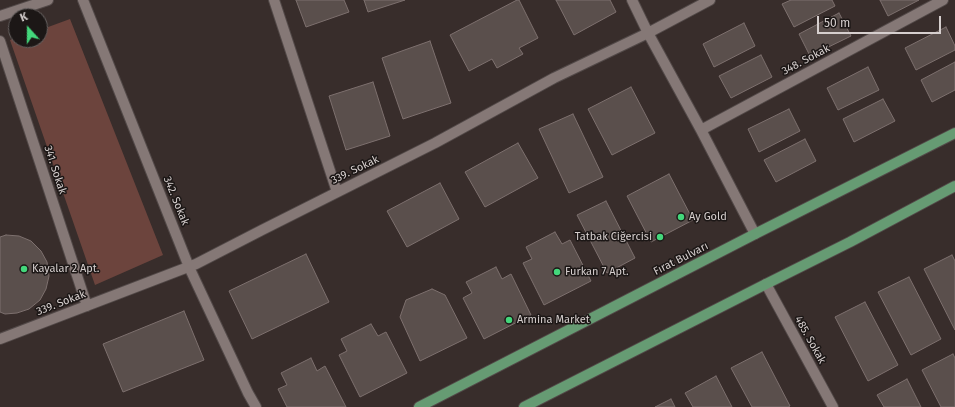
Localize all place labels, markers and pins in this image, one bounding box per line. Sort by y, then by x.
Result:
place label: Ay Gold [689,210,727,224]
marker: Ay Gold [676,212,686,222]
place label: Tatbak Ciğercisi [575,230,652,244]
marker: Tatbak Ciğercisi [655,232,665,242]
place label: Kayalar 2 Apt. [32,262,99,276]
marker: Kayalar 2 Apt. [19,264,29,274]
place label: Furkan 7 Apt. [565,265,629,279]
marker: Furkan 7 Apt. [552,267,562,277]
place label: Armina Market [517,313,590,327]
marker: Armina Market [504,315,514,325]

